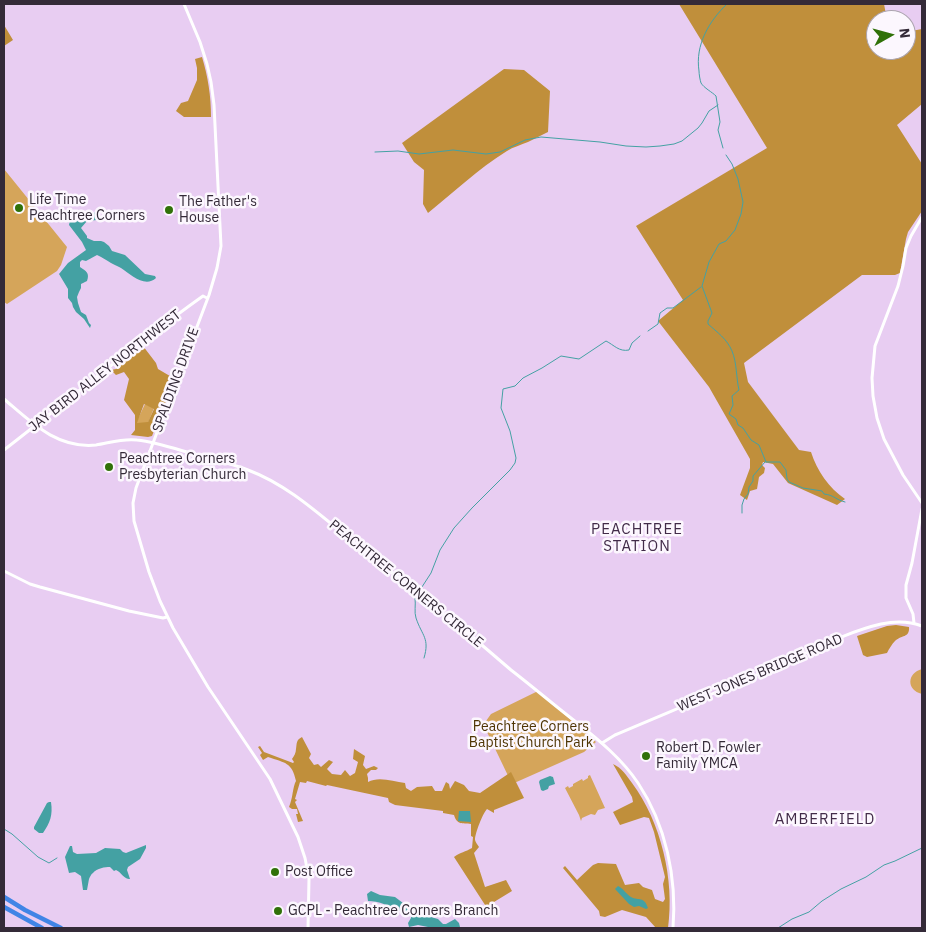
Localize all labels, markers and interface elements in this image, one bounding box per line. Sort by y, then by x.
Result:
north arrow [866,10,916,60]
text: N [895,27,914,39]
place label: Life Time Peachtree Corners [29,192,145,224]
place label: The Father's House [179,194,257,226]
marker: Life Time Peachtree Corners [13,202,25,214]
marker: The Father's House [163,204,175,216]
street label: JAY BIRD ALLEY NORTHWEST [25,306,185,436]
street label: SPALDING DRIVE [149,325,203,435]
place label: Peachtree Corners Presbyterian Church [119,451,247,484]
marker: Peachtree Corners Presbyterian Church [103,461,115,473]
street label: PEACHTREE CORNERS CIRCLE [326,517,486,651]
district label: PEACHTREE STATION [590,521,684,556]
street label: WEST JONES BRIDGE ROAD [675,631,845,715]
park label: Peachtree Corners Baptist Church Park [469,719,593,752]
place label: Robert D. Fowler Family YMCA [656,740,761,772]
marker: Robert D. Fowler Family YMCA [640,750,652,762]
district label: AMBERFIELD [773,811,877,829]
place label: Post Office [285,864,353,880]
marker: Post Office [269,866,281,878]
place label: GCPL - Peachtree Corners Branch [288,903,498,919]
marker: GCPL - Peachtree Corners Branch [272,905,284,917]

